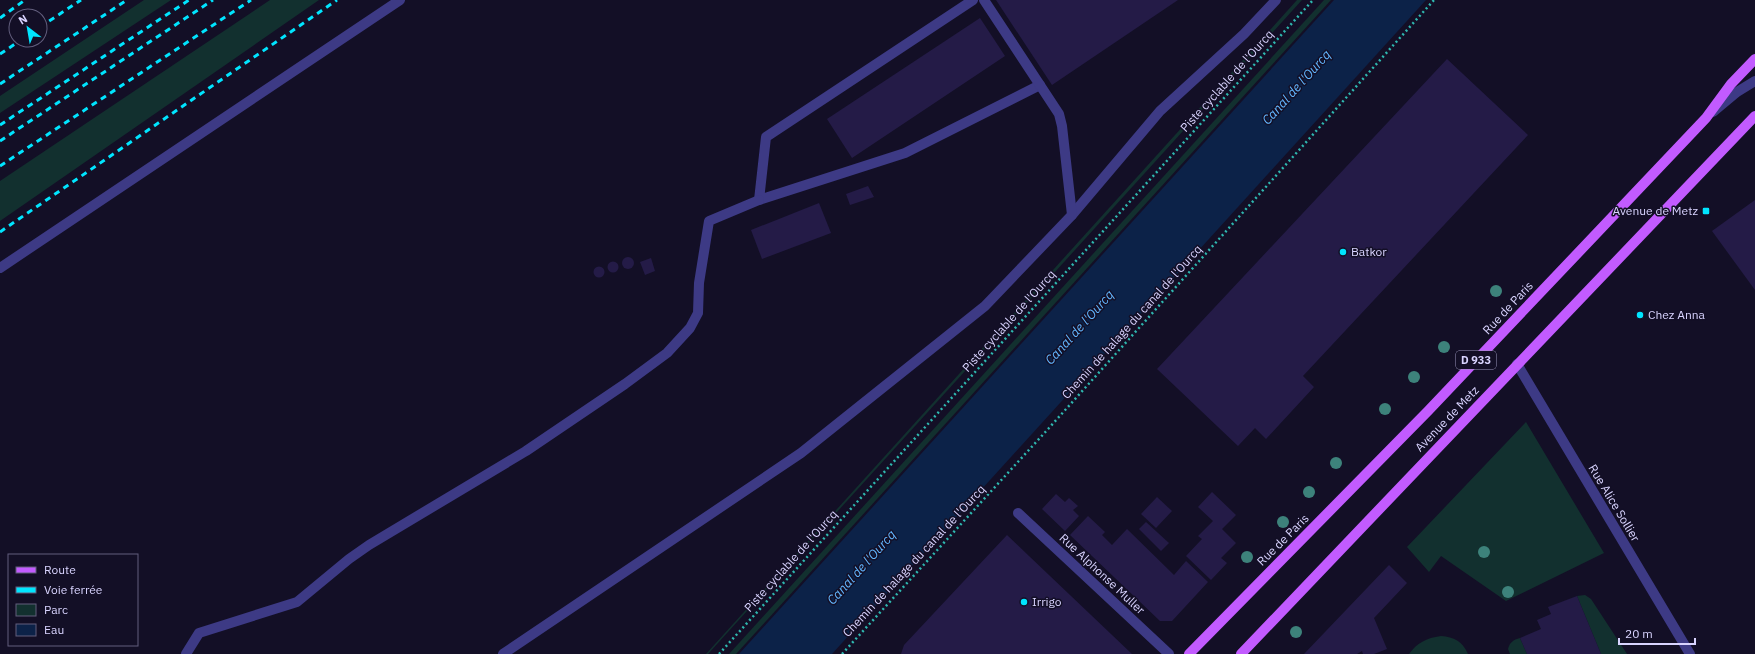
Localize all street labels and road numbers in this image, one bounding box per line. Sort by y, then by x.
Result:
street label: Piste cyclable de l'Ourcq [1177,27,1276,135]
street label: Chemin de halage du canal de l'Ourcq [1058,241,1205,402]
street label: Piste cyclable de l'Ourcq [959,267,1058,375]
street label: Rue de Paris [1479,278,1536,337]
road number: D 933 [1456,351,1496,369]
street label: Avenue de Metz [1412,382,1482,455]
street label: Rue Alice Sollier [1585,461,1644,545]
street label: Chemin de halage du canal de l'Ourcq [839,482,988,640]
street label: Piste cyclable de l'Ourcq [741,507,840,615]
street label: Rue de Paris [1254,511,1312,569]
street label: Rue Alphonse Muller [1056,530,1149,618]

